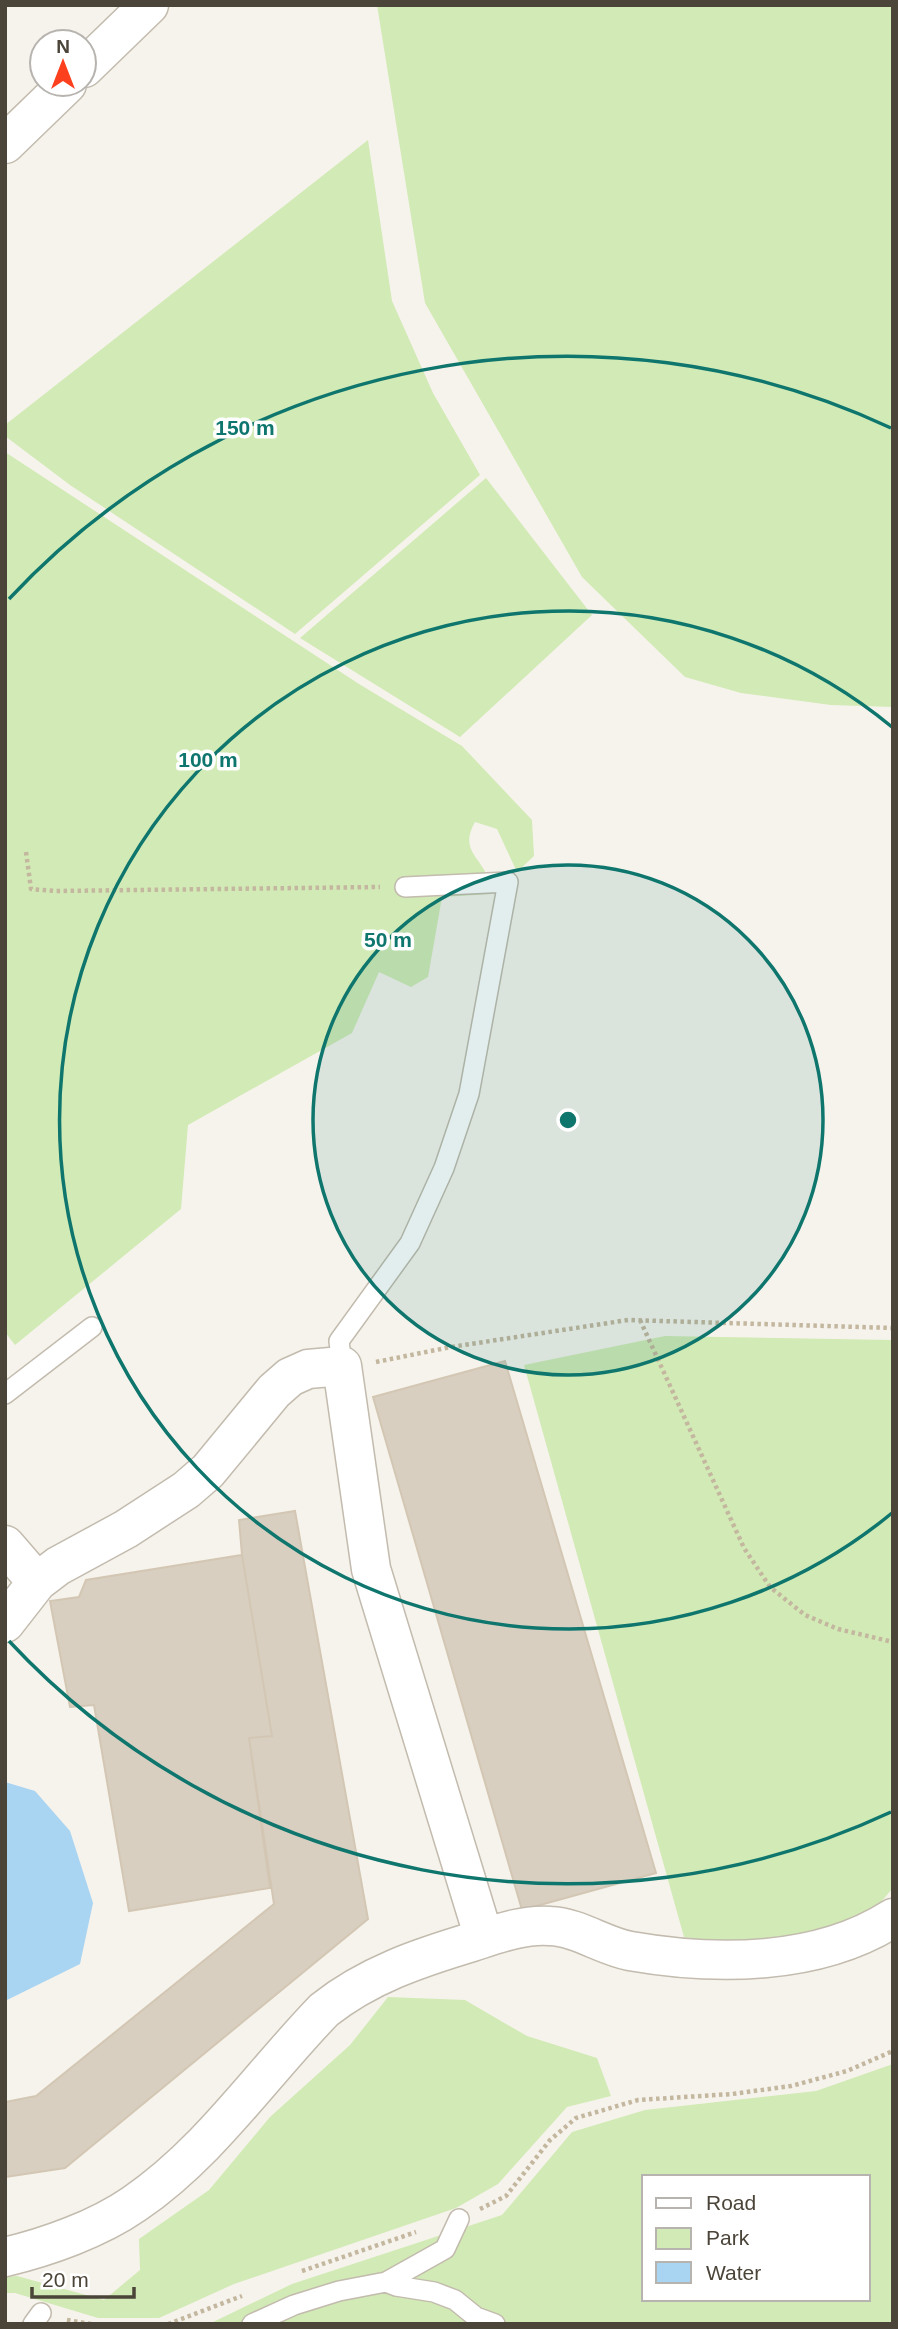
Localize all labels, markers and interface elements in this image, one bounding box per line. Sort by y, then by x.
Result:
north arrow [28,28,98,98]
text: N [56,36,70,57]
text: 150 m [215,416,275,439]
text: 100 m [178,748,238,771]
text: 50 m [364,928,412,951]
centre of rings [556,1108,580,1132]
legend [642,2175,870,2301]
text: Road [706,2191,756,2214]
text: Park [706,2226,750,2249]
scale bar [32,2256,133,2300]
text: Water [706,2261,761,2284]
text: 20 m [42,2268,89,2291]

